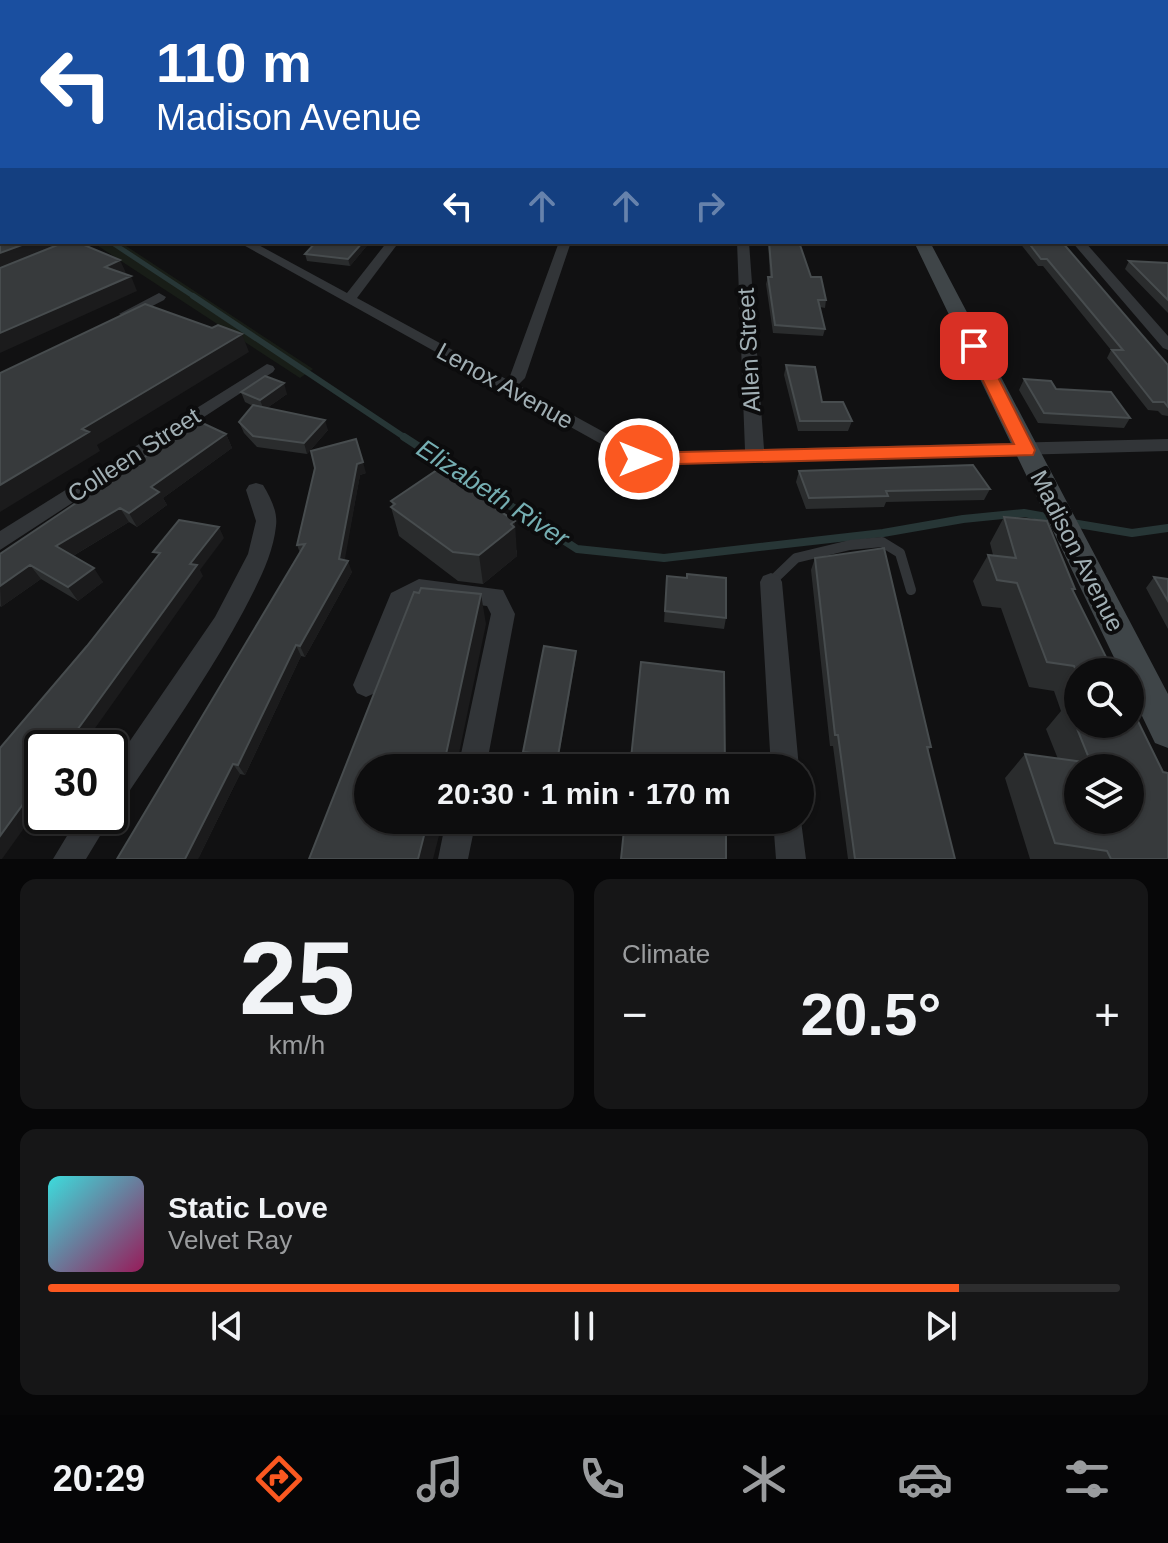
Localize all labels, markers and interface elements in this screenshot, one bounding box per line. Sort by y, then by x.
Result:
text: 110 m [156,31,312,94]
icon: left [24,32,128,136]
text: Madison Avenue [156,97,422,138]
icon: left [436,184,480,228]
icon: ahead [520,184,564,228]
icon: ahead [604,184,648,228]
icon: right [688,184,732,228]
street label: Allen Street [732,287,765,413]
pin [940,312,1008,380]
icon: arrive [952,324,996,368]
street label: Lenox Avenue [432,337,578,434]
street label: Colleen Street [63,402,205,507]
position arrow [597,417,681,501]
water label: Elizabeth River [412,433,576,554]
street label: Madison Avenue [1025,466,1130,636]
map controls [1064,658,1144,834]
button: search [1064,658,1144,738]
speed limit sign: 30 [24,730,128,834]
button: layers [1064,754,1144,834]
text: 20:30 · 1 min · 170 m [437,777,731,810]
text: 25 [239,920,355,1036]
text: Climate [622,939,710,969]
text: 20.5° [801,981,941,1048]
text: − [622,990,648,1039]
text: + [1094,990,1120,1039]
text: km/h [269,1030,325,1060]
text: Static Love [168,1191,328,1224]
text: Velvet Ray [168,1225,292,1255]
icon: previous [205,1304,249,1348]
icon: pause [562,1304,606,1348]
icon: next [919,1304,963,1348]
icon: directions [251,1451,307,1507]
icon: music [412,1451,468,1507]
icon: phone [574,1451,630,1507]
icon: climate [736,1451,792,1507]
icon: car [897,1451,953,1507]
icon: filters [1059,1451,1115,1507]
text: 20:29 [53,1458,145,1499]

